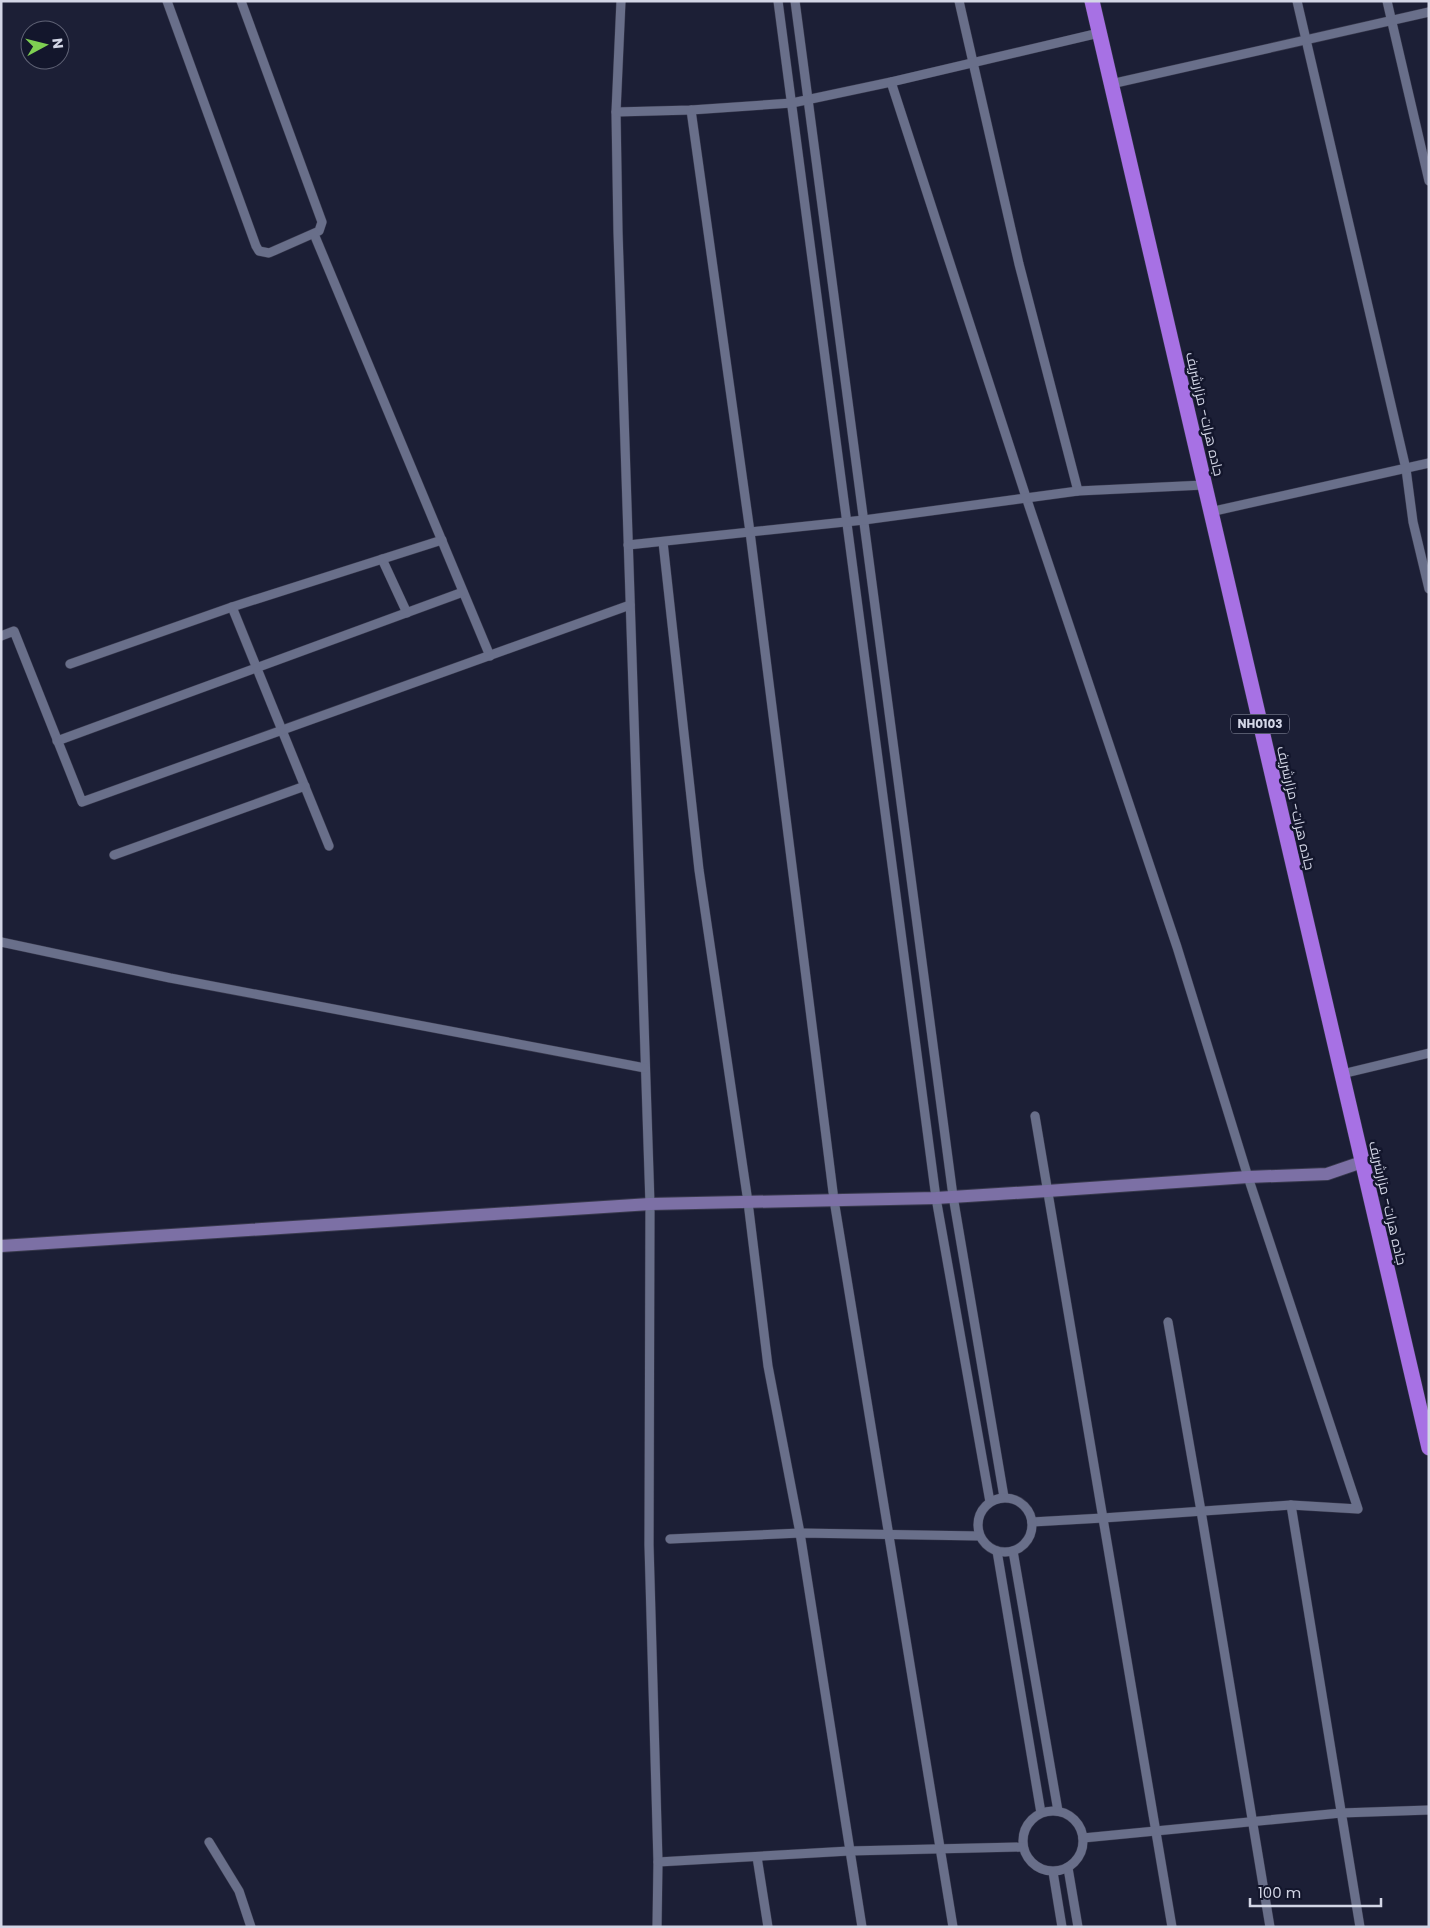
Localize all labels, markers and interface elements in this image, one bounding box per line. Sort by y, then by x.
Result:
north arrow [20,20,70,70]
text: N [47,37,68,50]
street label: جاده هرات- مزارشریف [1181,350,1229,478]
road number: NH0103 [1231,714,1289,734]
street label: جاده هرات- مزارشریف [1272,744,1320,872]
street label: جاده هرات- مزارشریف [1364,1139,1412,1267]
scale bar [1250,1876,1381,1908]
text: 100 m [1258,1882,1301,1903]

